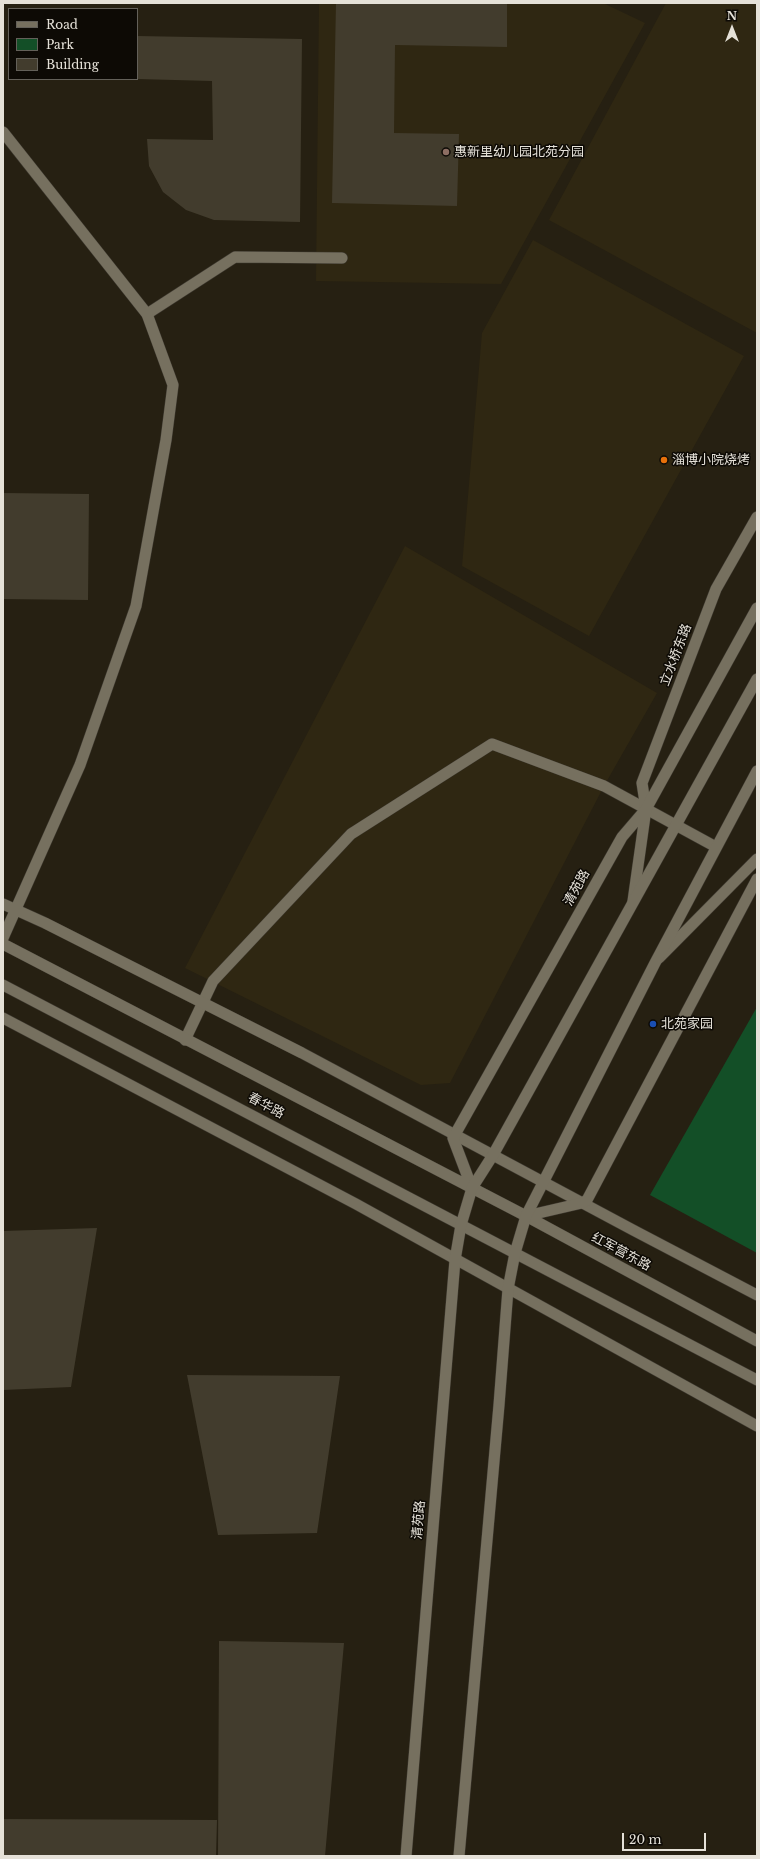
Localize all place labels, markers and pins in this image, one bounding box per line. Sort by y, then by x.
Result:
place label: 惠新里幼儿园北苑分园 [454,144,584,160]
marker: 惠新里幼儿园北苑分园 [441,147,451,157]
place label: 淄博小院烧烤 [672,452,750,468]
marker: 淄博小院烧烤 [659,455,669,465]
place label: 北苑家园 [661,1016,713,1032]
marker: 北苑家园 [648,1019,658,1029]

